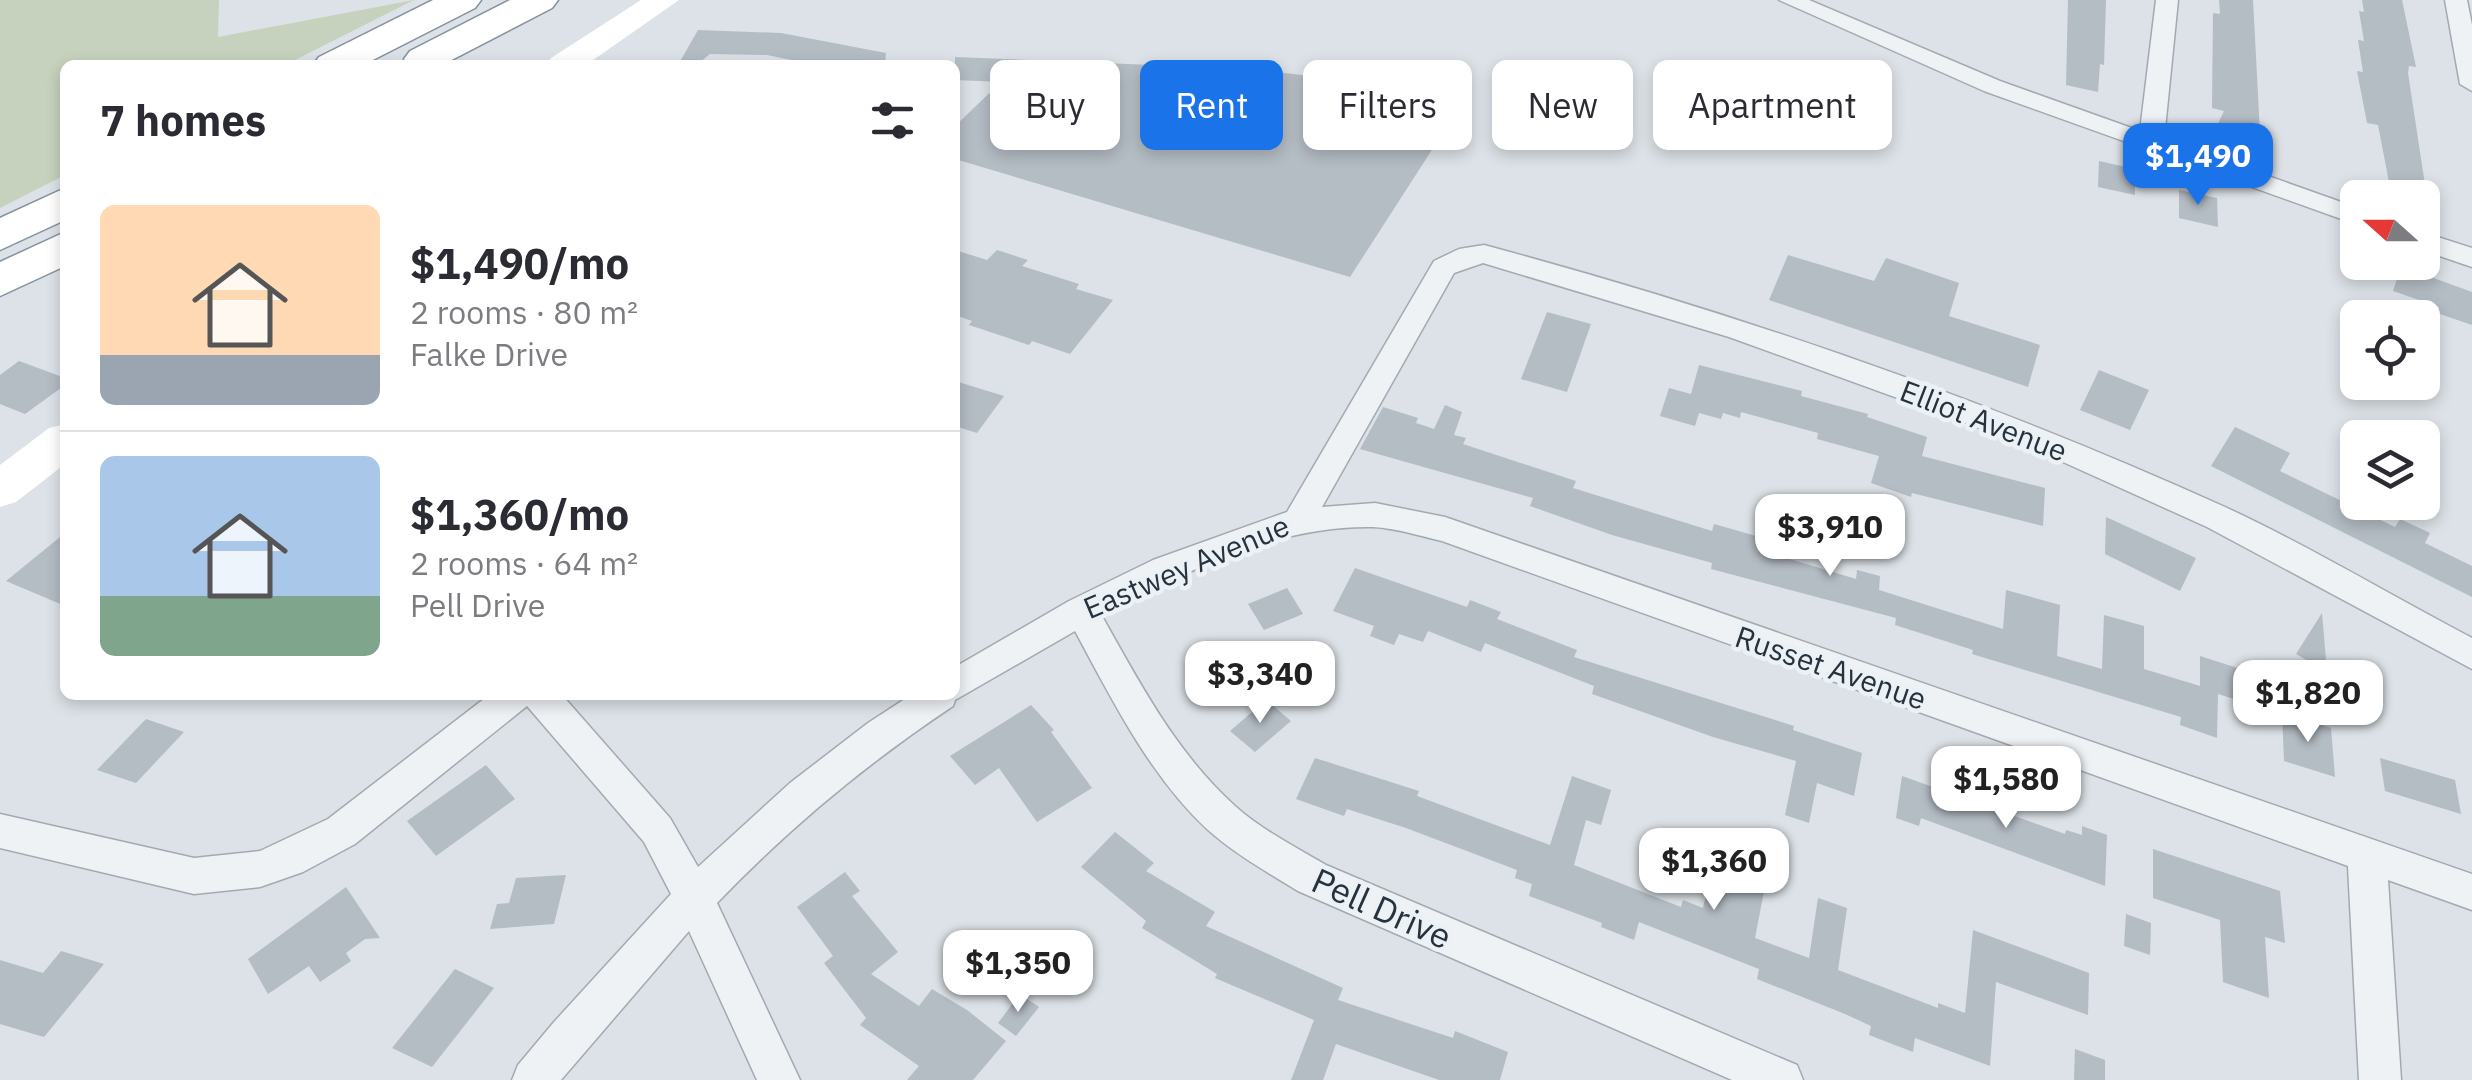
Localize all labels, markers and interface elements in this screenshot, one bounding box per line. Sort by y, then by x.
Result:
chip: Buy [990,60,1120,150]
chip: Rent [1140,60,1283,150]
chip: Filters [1303,60,1472,150]
chip: New [1492,60,1633,150]
chip: Apartment [1653,60,1892,150]
text: 7 homes [100,93,266,148]
icon: filters [865,93,920,148]
pin: $1,490 [2117,123,2279,208]
text: $1,490 [2145,134,2251,176]
north arrow [2340,180,2440,280]
map controls [2340,180,2440,520]
text: $1,490/mo [410,236,629,291]
icon: home [180,245,300,365]
text: 2 rooms · 80 m² [410,291,638,333]
button: locate [2340,300,2440,400]
text: Falke Drive [410,333,568,375]
street label: Elliot Avenue [1895,370,2073,470]
button: layers [2340,420,2440,520]
text: $1,360/mo [410,487,629,542]
pin: $3,910 [1749,494,1911,579]
icon: home [180,496,300,616]
street label: Eastwey Avenue [1077,505,1295,627]
text: $3,910 [1777,505,1883,547]
text: 2 rooms · 64 m² [410,542,638,584]
text: Pell Drive [410,584,545,626]
street label: Russet Avenue [1730,616,1932,718]
pin: $3,340 [1179,641,1341,726]
text: $3,340 [1207,652,1313,694]
pin: $1,820 [2227,660,2389,745]
text: $1,820 [2255,671,2361,713]
pin: $1,580 [1925,746,2087,831]
text: $1,580 [1953,757,2059,799]
pin: $1,360 [1633,828,1795,913]
text: $1,360 [1661,839,1767,881]
street label: Pell Drive [1305,857,1459,959]
pin: $1,350 [937,930,1099,1015]
text: $1,350 [965,941,1071,983]

